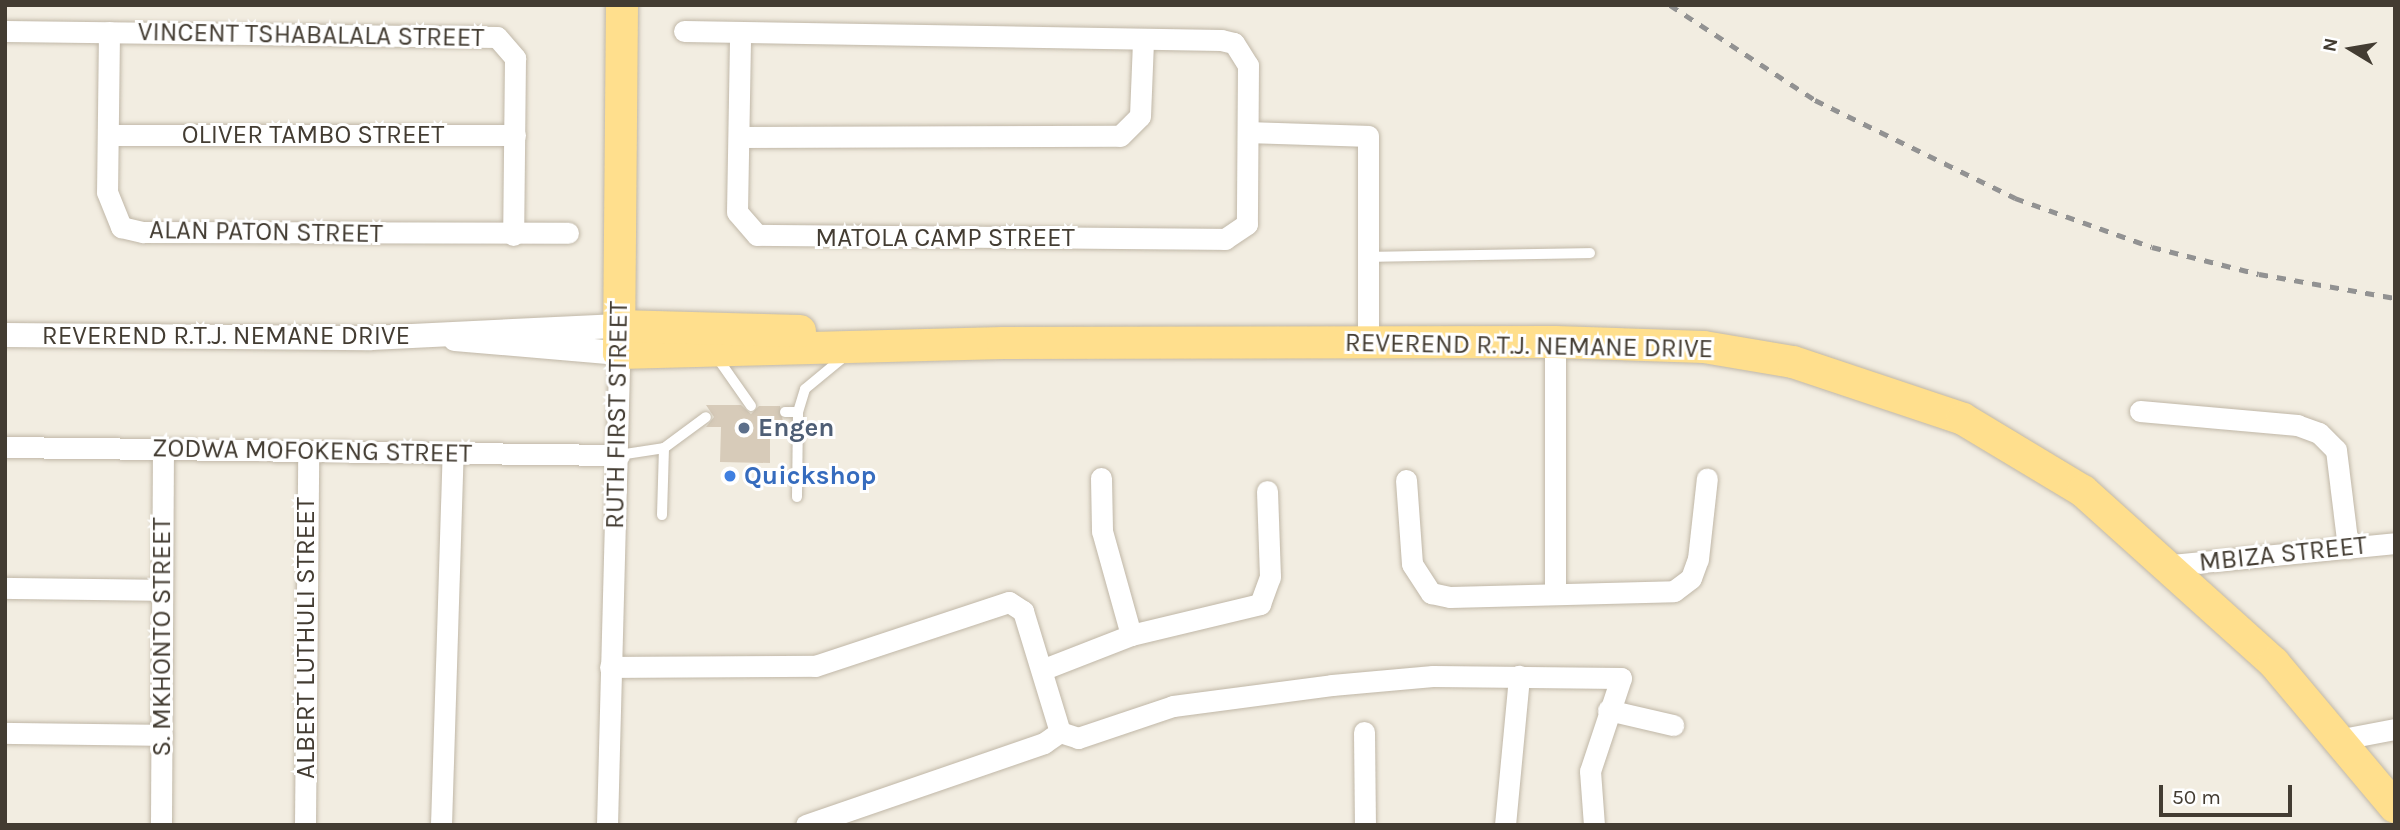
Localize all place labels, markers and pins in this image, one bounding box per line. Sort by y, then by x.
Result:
place label: Engen [758,412,835,444]
marker: Engen [736,420,752,436]
place label: Quickshop [744,460,876,492]
marker: Quickshop [722,468,738,484]

